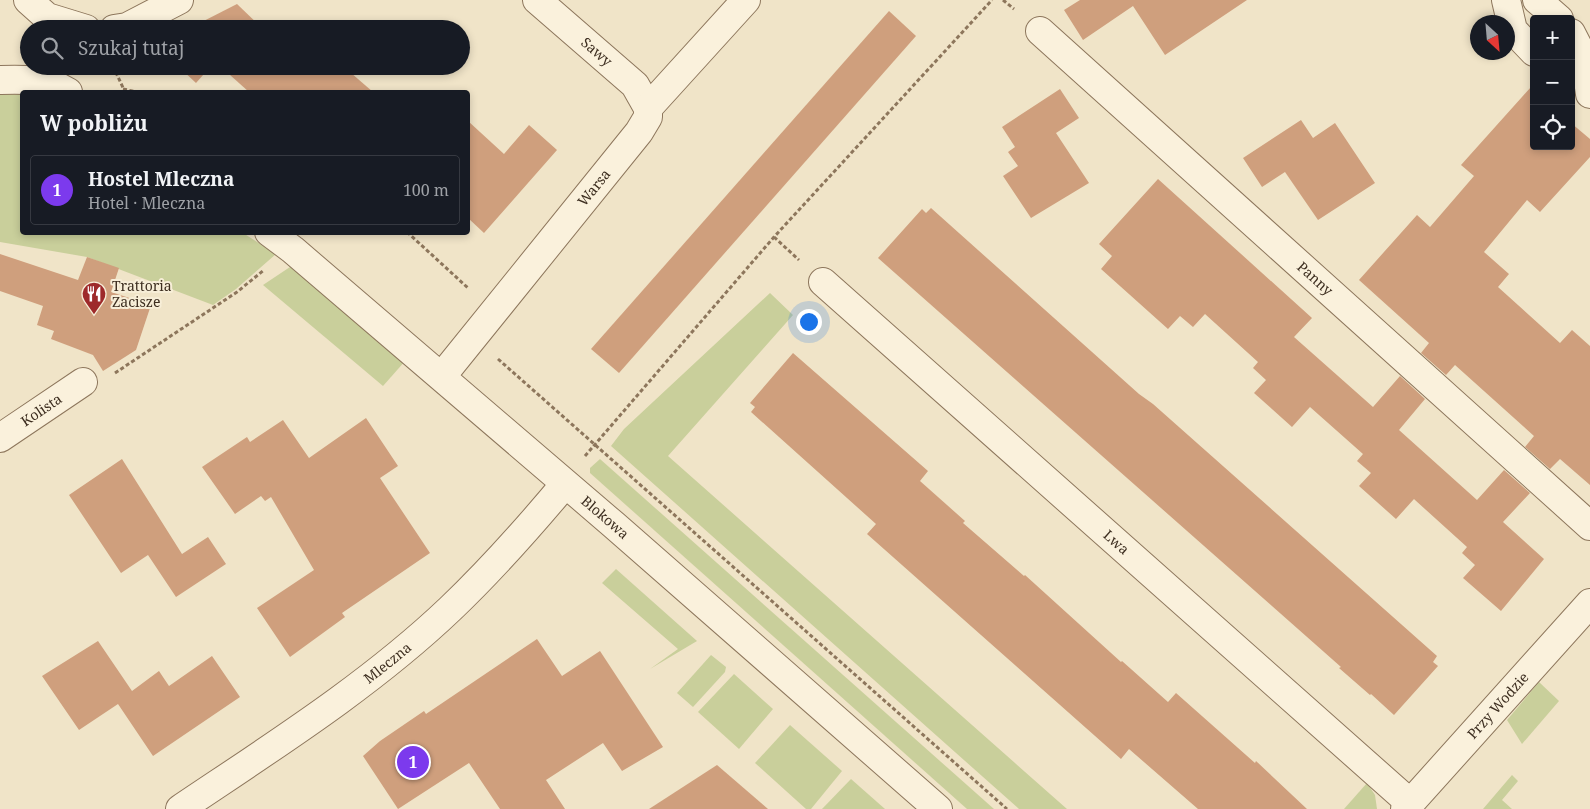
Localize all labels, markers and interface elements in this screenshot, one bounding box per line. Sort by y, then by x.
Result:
north arrow [1470,15,1515,60]
map controls [1530,15,1575,150]
button: + [1530,15,1575,60]
search box [20,20,470,75]
street label: Sawy [577,33,617,70]
icon: search [38,34,66,62]
text: Szukaj tutaj [78,35,184,61]
button: − [1530,60,1575,105]
button: locate [1530,105,1575,150]
text: W pobliżu [40,109,148,137]
street label: Warsa [573,165,614,210]
text: Hostel Mleczna [88,166,234,192]
text: 1 [52,179,62,201]
text: 100 m [403,179,449,201]
text: Hotel · Mleczna [88,192,205,214]
street label: Panny [1293,257,1337,299]
place label: Trattoria Zacisze [112,276,172,311]
restaurant icon: Trattoria Zacisze [81,281,107,315]
your location [796,309,822,335]
street label: Kolista [17,389,65,430]
street label: Blokowa [577,491,634,543]
street label: Lwa [1100,525,1134,558]
street label: Mleczna [360,638,415,687]
street label: Przy Wodzie [1463,668,1532,743]
pin: 1 [397,743,429,781]

